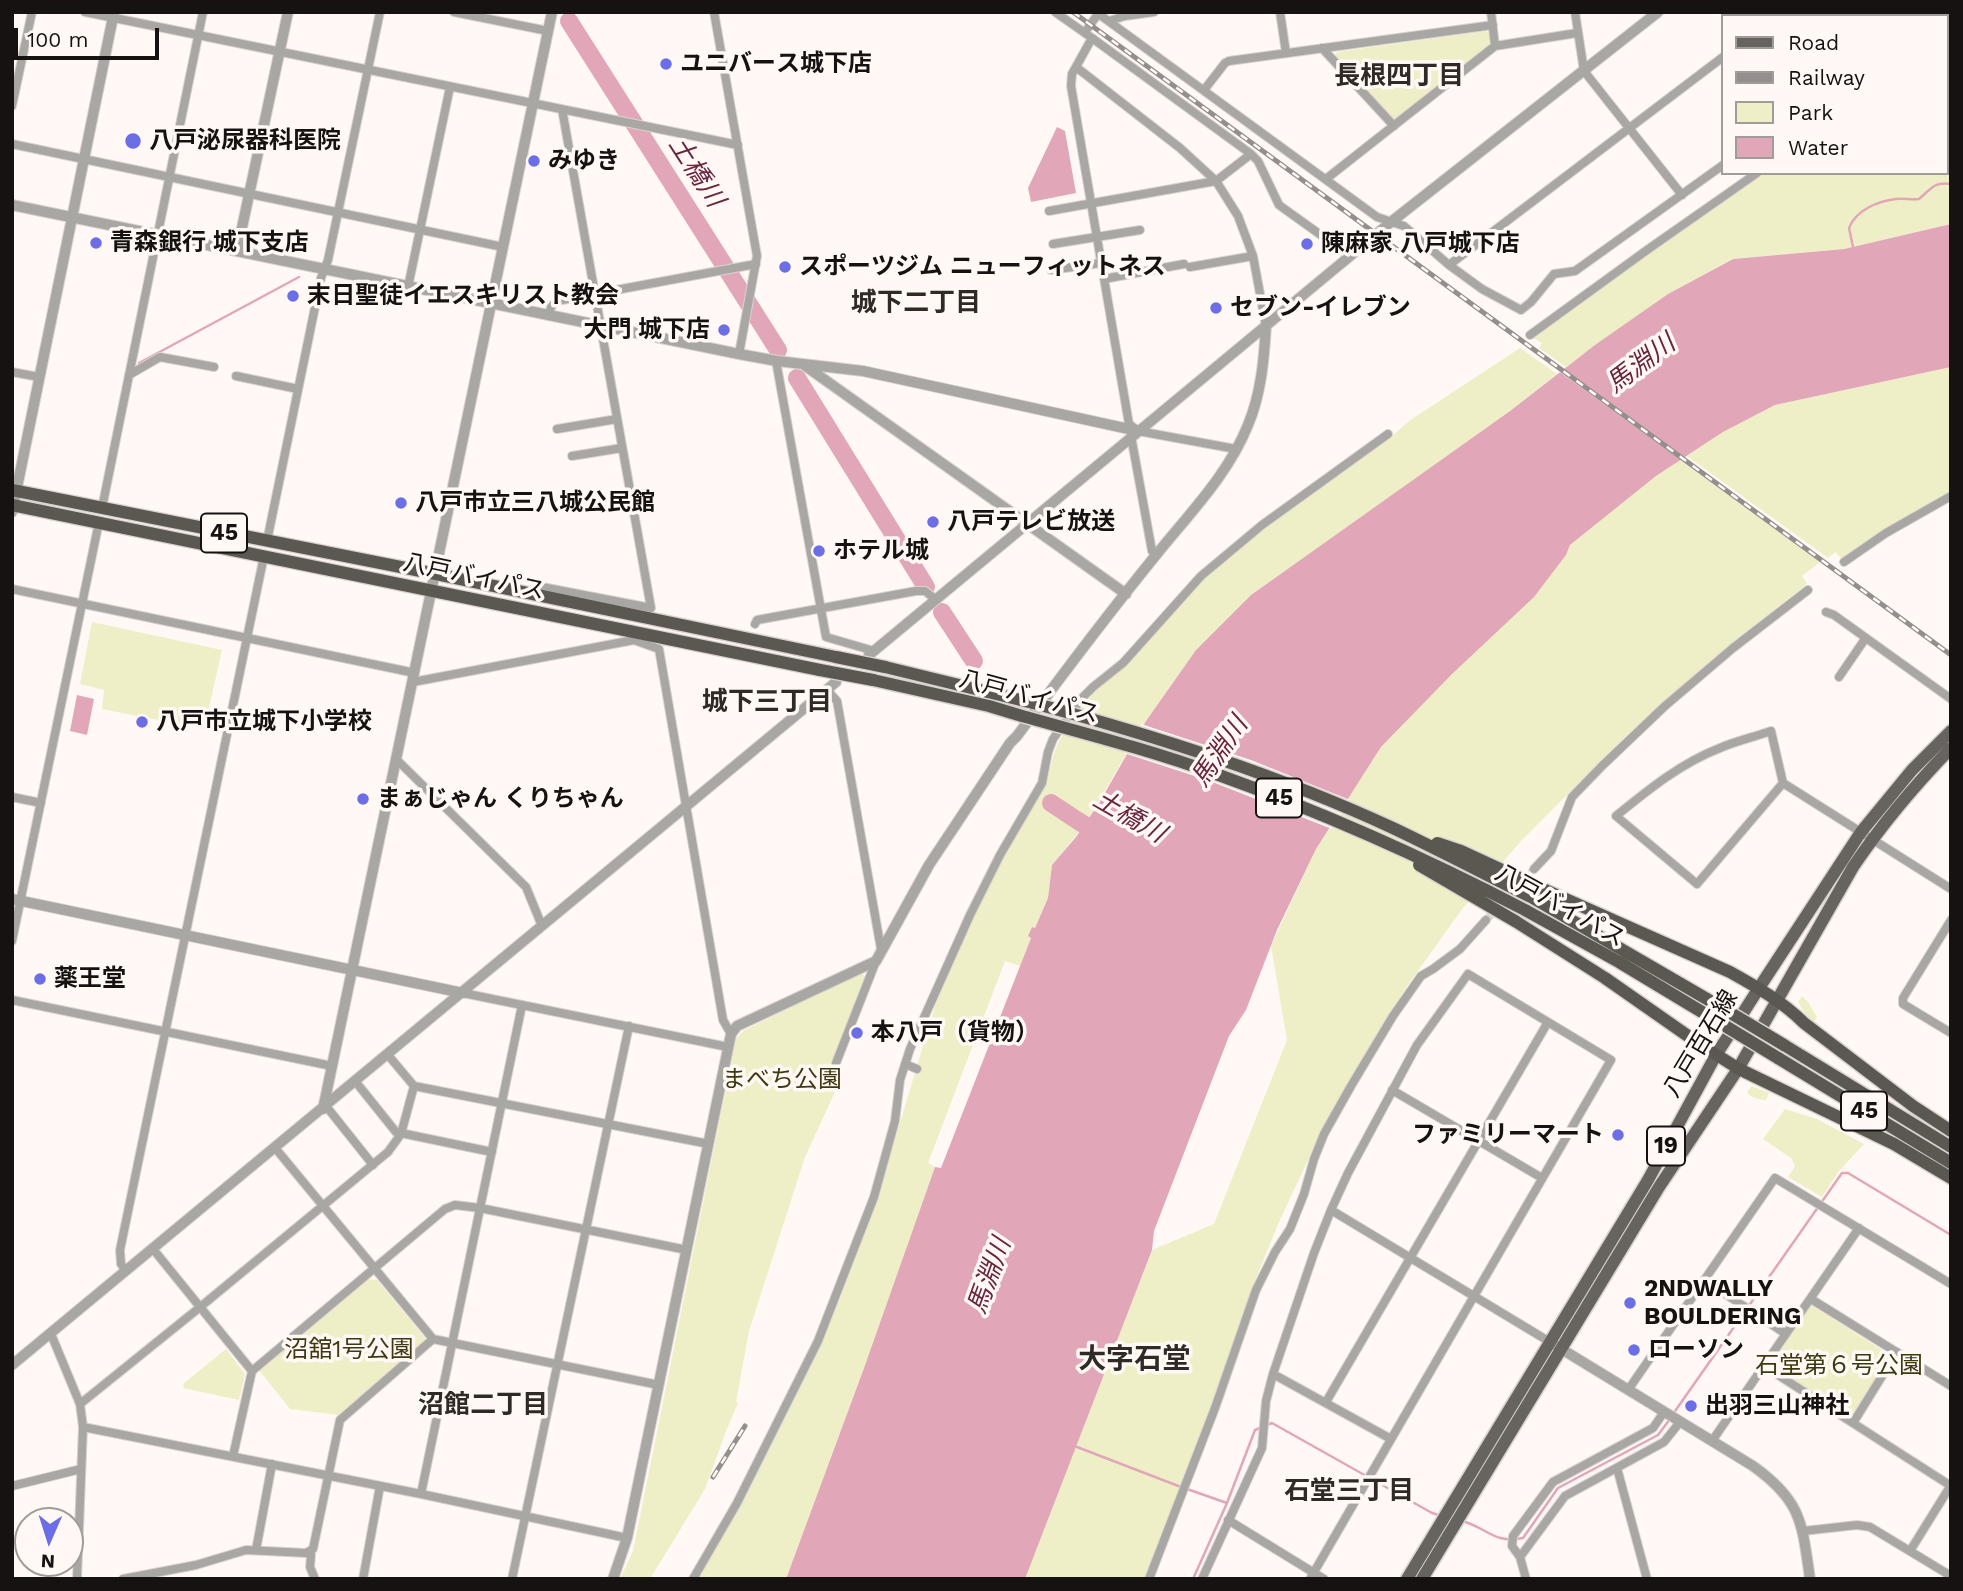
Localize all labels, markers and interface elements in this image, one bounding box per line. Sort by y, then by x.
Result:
scale bar [18,14,163,58]
legend [1722,14,1949,175]
text: 100 m [27,27,89,52]
text: Road [1788,30,1839,55]
place label: ユニバース城下店 [680,50,872,78]
marker: ユニバース城下店 [658,56,674,72]
district label: 長根四丁目 [1334,60,1464,92]
text: Railway [1788,65,1865,90]
text: Park [1788,100,1833,125]
place label: 八戸泌尿器科医院 [149,127,341,155]
marker: 八戸泌尿器科医院 [123,131,143,151]
water label: 土橋川 [662,131,730,213]
text: Water [1788,135,1848,160]
place label: みゆき [548,147,620,175]
marker: みゆき [526,153,542,169]
place label: 青森銀行 城下支店 [110,229,309,257]
place label: 陳麻家 八戸城下店 [1321,230,1520,258]
marker: 青森銀行 城下支店 [88,235,104,251]
marker: 陳麻家 八戸城下店 [1299,236,1315,252]
place label: スポーツジム ニューフィットネス [799,253,1166,281]
marker: スポーツジム ニューフィットネス [777,259,793,275]
place label: 末日聖徒イエスキリスト教会 [307,282,619,310]
district label: 城下二丁目 [851,287,981,319]
marker: 末日聖徒イエスキリスト教会 [285,288,301,304]
place label: セブン-イレブン [1230,294,1411,322]
marker: セブン-イレブン [1208,300,1224,316]
place label: 大門 城下店 [583,316,710,344]
marker: 大門 城下店 [716,322,732,338]
water label: 馬淵川 [1600,328,1682,400]
place label: 八戸市立三八城公民館 [415,489,655,517]
marker: 八戸市立三八城公民館 [393,495,409,511]
place label: 八戸テレビ放送 [947,508,1115,536]
road number: 45 [201,513,247,552]
marker: 八戸テレビ放送 [925,514,941,530]
place label: ホテル城 [833,537,929,565]
marker: ホテル城 [811,543,827,559]
street label: 八戸バイパス [401,548,547,606]
street label: 八戸バイパス [956,664,1102,730]
district label: 城下三丁目 [702,686,832,718]
place label: 八戸市立城下小学校 [156,708,372,736]
water label: 馬淵川 [1185,711,1255,793]
marker: 八戸市立城下小学校 [134,714,150,730]
road number: 45 [1256,778,1302,818]
water label: 土橋川 [1087,784,1171,850]
place label: まぁじゃん くりちゃん [377,785,624,813]
marker: まぁじゃん くりちゃん [355,791,371,807]
street label: 八戸バイパス [1490,858,1630,954]
place label: 薬王堂 [54,965,126,993]
marker: 薬王堂 [32,971,48,987]
street label: 八戸百石線 [1658,985,1744,1103]
place label: 本八戸（貨物） [871,1019,1039,1047]
marker: 本八戸（貨物） [849,1025,865,1041]
park label: まべち公園 [722,1066,842,1094]
road number: 45 [1841,1092,1887,1130]
place label: ファミリーマート [1412,1121,1604,1149]
road number: 19 [1647,1126,1685,1166]
marker: ファミリーマート [1610,1127,1626,1143]
water label: 馬淵川 [962,1234,1018,1318]
place label: 2NDWALLY BOULDERING [1644,1275,1801,1331]
marker: 2NDWALLY BOULDERING [1622,1295,1638,1311]
park label: 沼舘1号公園 [284,1336,414,1364]
place label: ローソン [1648,1336,1744,1364]
marker: ローソン [1626,1342,1642,1358]
district label: 大字石堂 [1078,1343,1190,1377]
park label: 石堂第６号公園 [1755,1352,1923,1380]
district label: 沼館二丁目 [418,1389,548,1421]
place label: 出羽三山神社 [1705,1392,1849,1420]
marker: 出羽三山神社 [1683,1398,1699,1414]
district label: 石堂三丁目 [1284,1475,1414,1507]
north arrow [14,1507,84,1577]
text: N [40,1550,56,1573]

